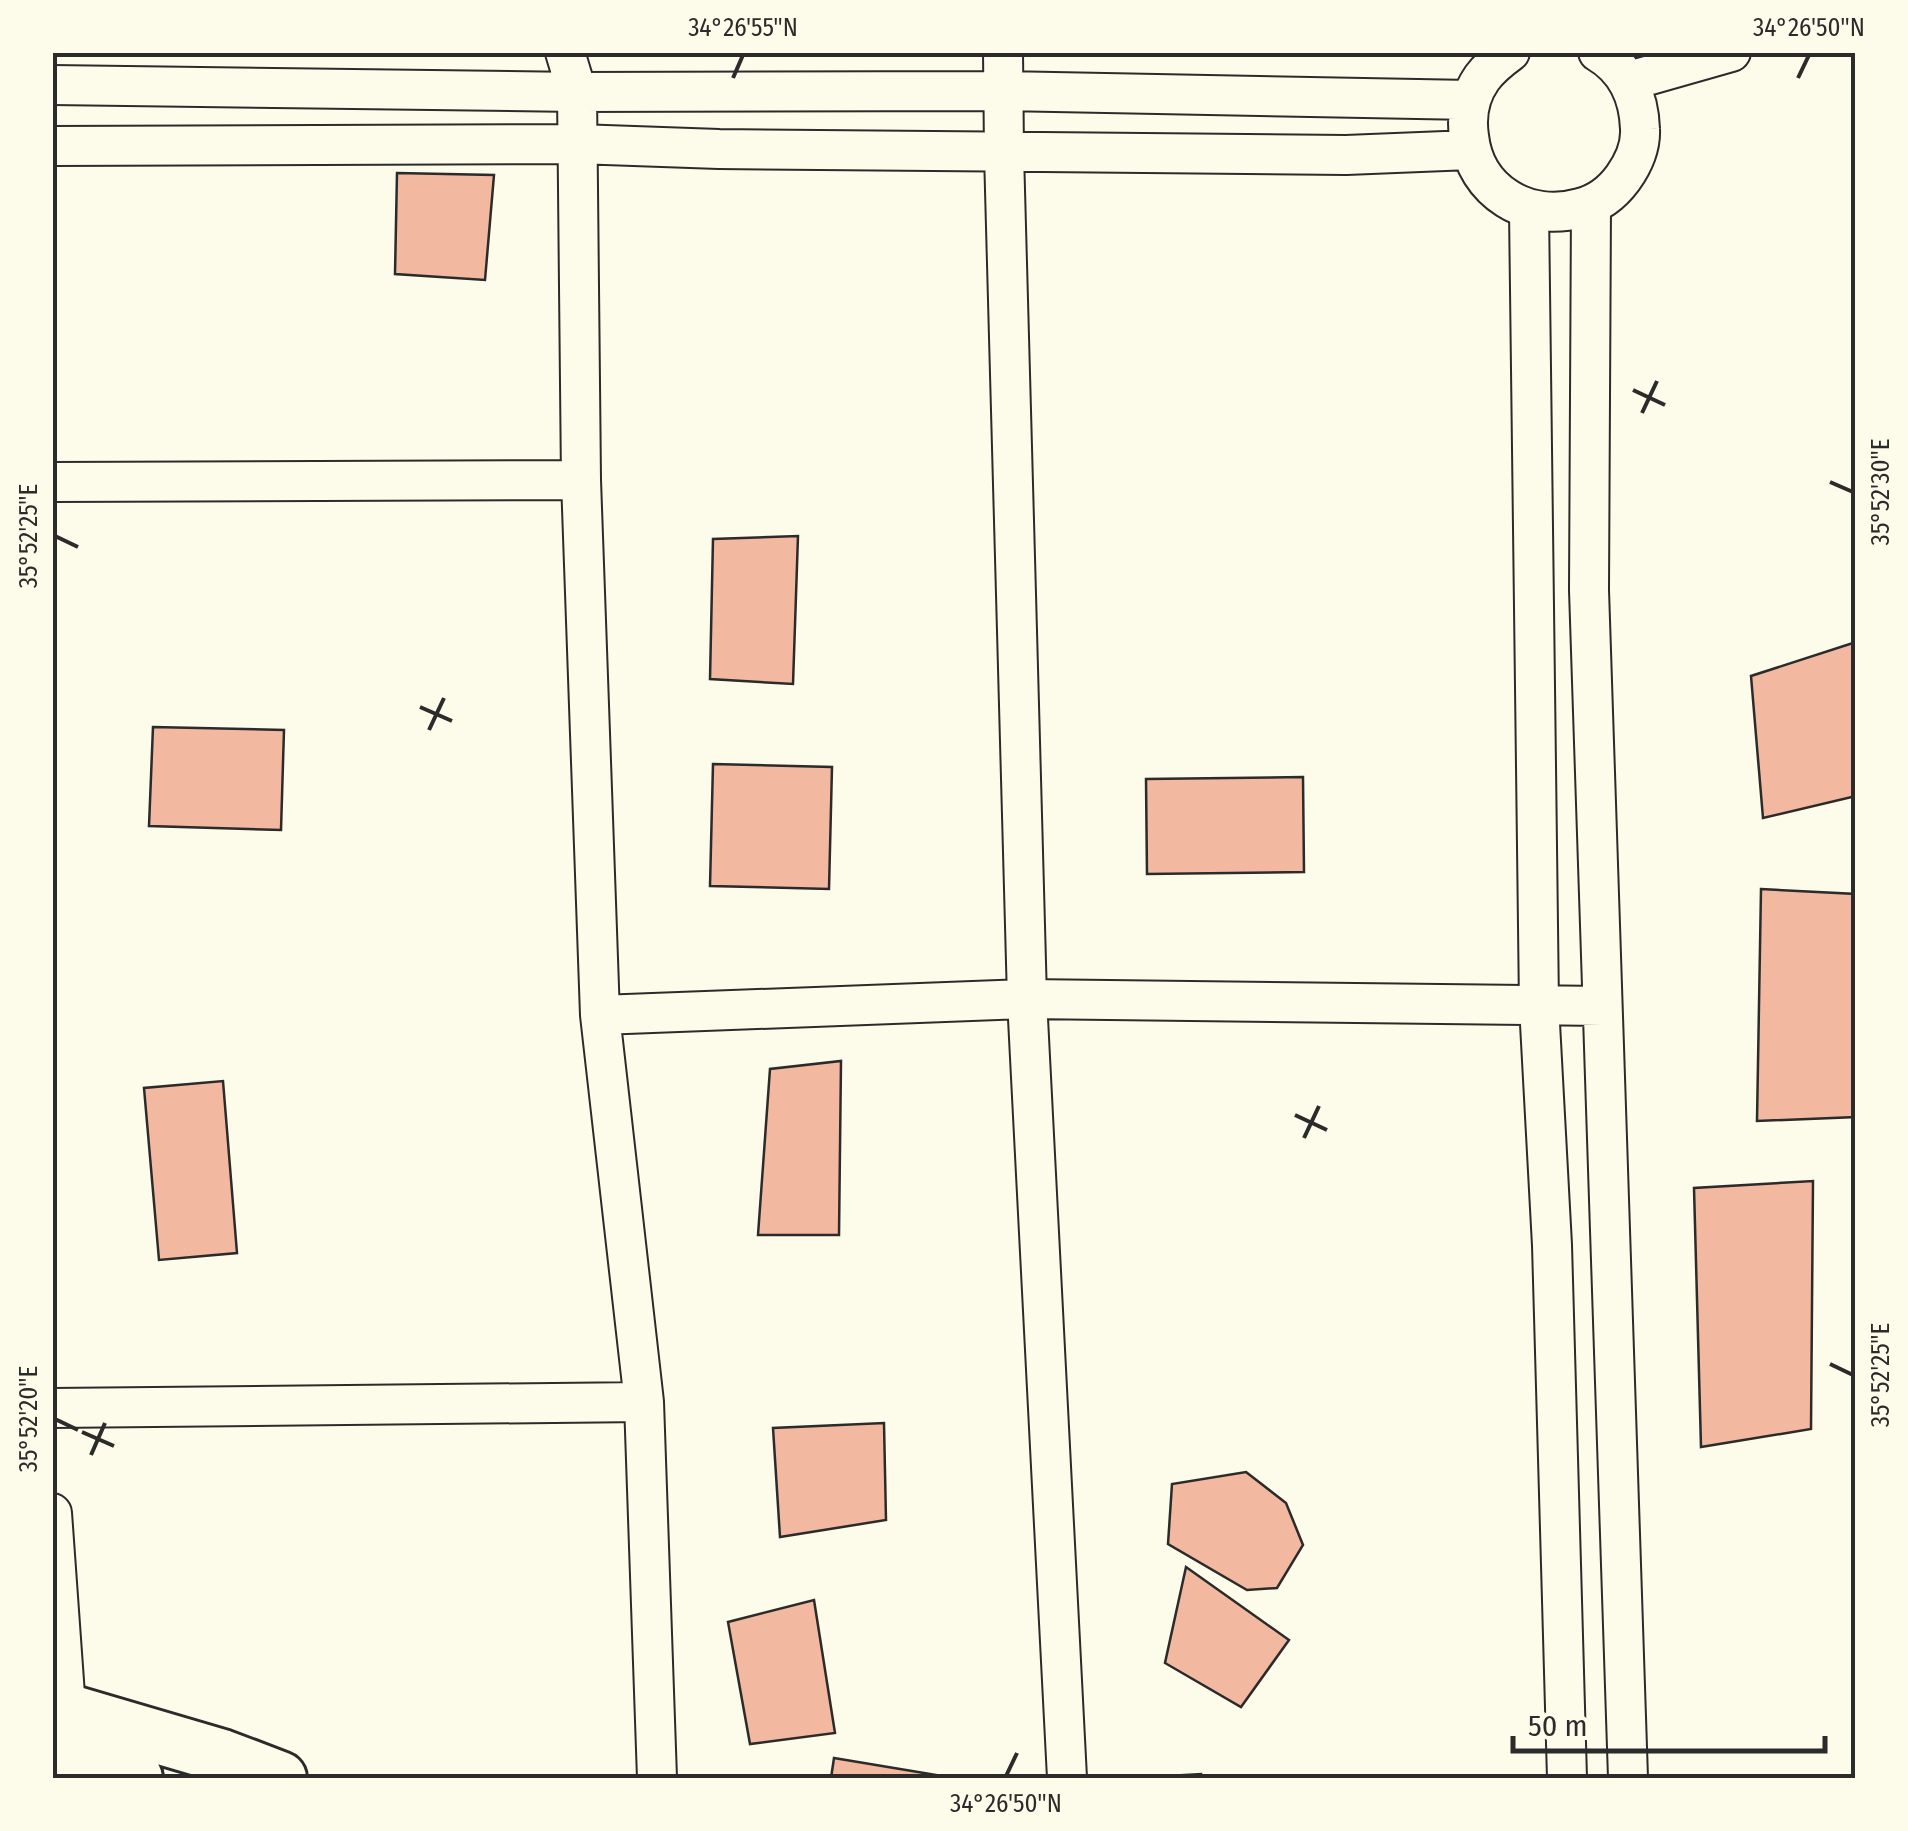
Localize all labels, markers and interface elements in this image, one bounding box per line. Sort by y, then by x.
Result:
text: 34°26'55"N [688,13,798,43]
text: 34°26'50"N [1753,13,1865,43]
text: 35°52'30"E [1866,439,1896,545]
text: 35°52'25"E [14,484,44,588]
text: 35°52'25"E [1866,1323,1896,1427]
text: 35°52'20"E [14,1366,44,1472]
scale bar [1513,1691,1826,1753]
text: 50 m [1528,1708,1588,1744]
text: 34°26'50"N [950,1789,1062,1819]

